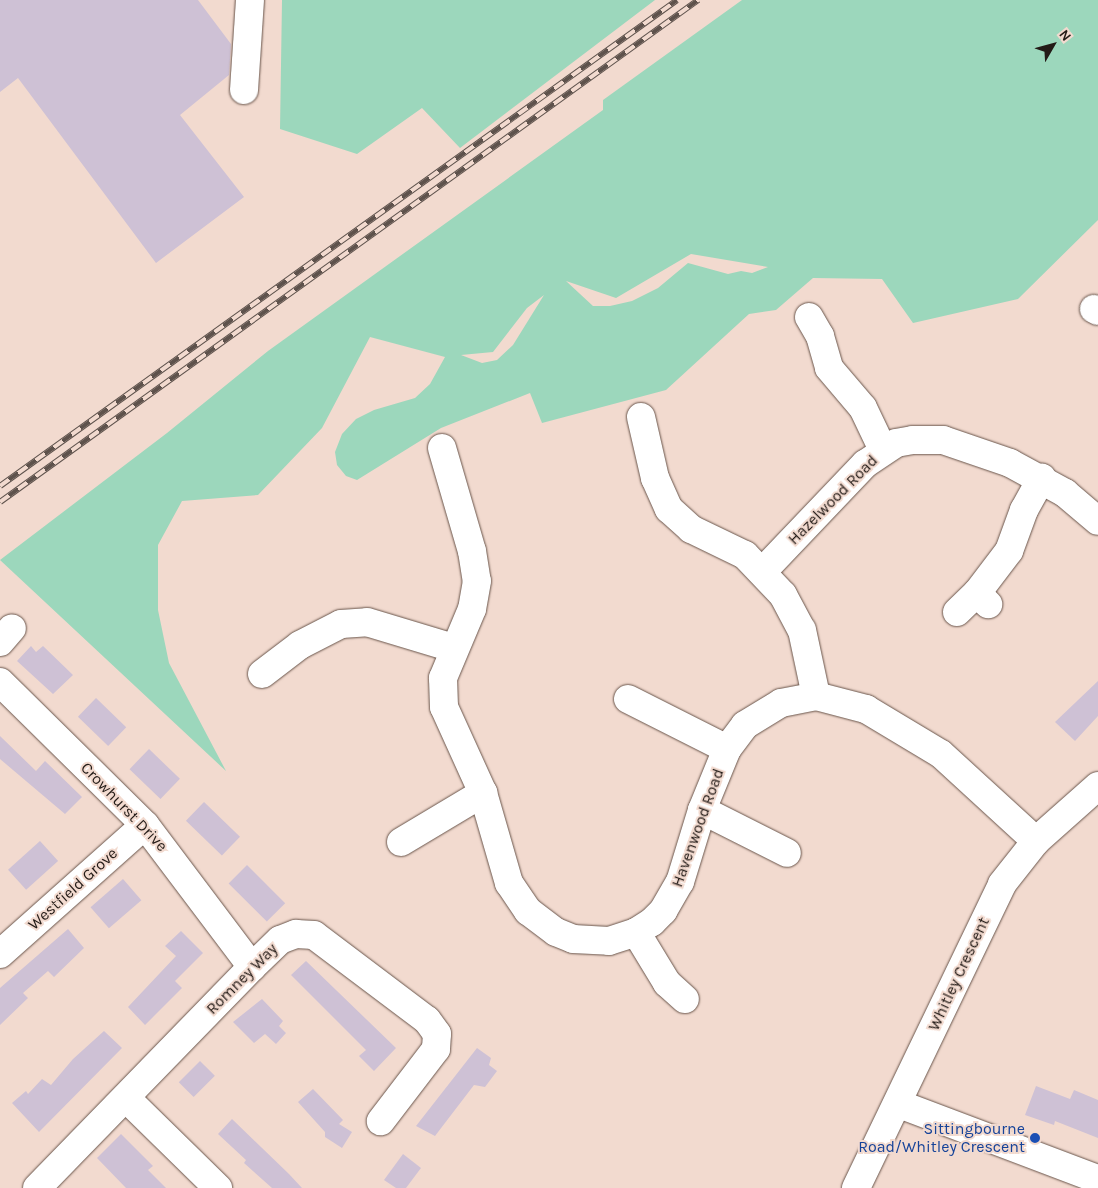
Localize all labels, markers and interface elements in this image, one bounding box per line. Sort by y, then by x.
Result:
north arrow [1028,20,1078,70]
text: N [1055,26,1075,45]
street label: Hazelwood Road [784,451,882,549]
street label: Crowhurst Drive [77,758,171,856]
street label: Havenwood Road [668,766,728,890]
street label: Westfield Grove [24,844,122,934]
street label: Whitley Crescent [924,914,994,1034]
street label: Romney Way [202,939,282,1019]
place label: Sittingbourne Road/Whitley Crescent [858,1119,1025,1157]
marker: Sittingbourne Road/Whitley Crescent [1029,1132,1041,1144]

